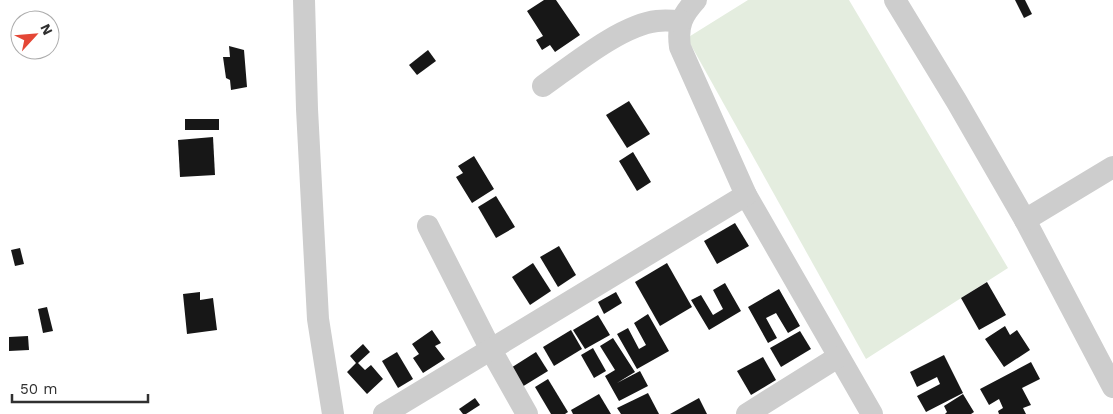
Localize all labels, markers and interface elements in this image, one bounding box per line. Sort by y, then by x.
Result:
north arrow [10,10,60,60]
text: N [37,21,56,37]
scale bar [12,372,149,404]
text: 50 m [20,380,57,398]

